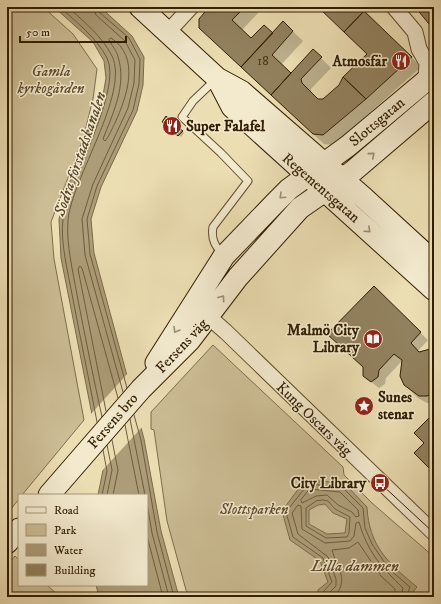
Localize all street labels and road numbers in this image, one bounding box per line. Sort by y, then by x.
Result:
street label: Slottsgatan [345,93,409,151]
street label: Regementsgatan [278,149,364,227]
street label: Fersens väg [152,314,213,377]
street label: Kung Oscars väg [272,378,357,461]
street label: Fersens bro [84,389,142,453]

